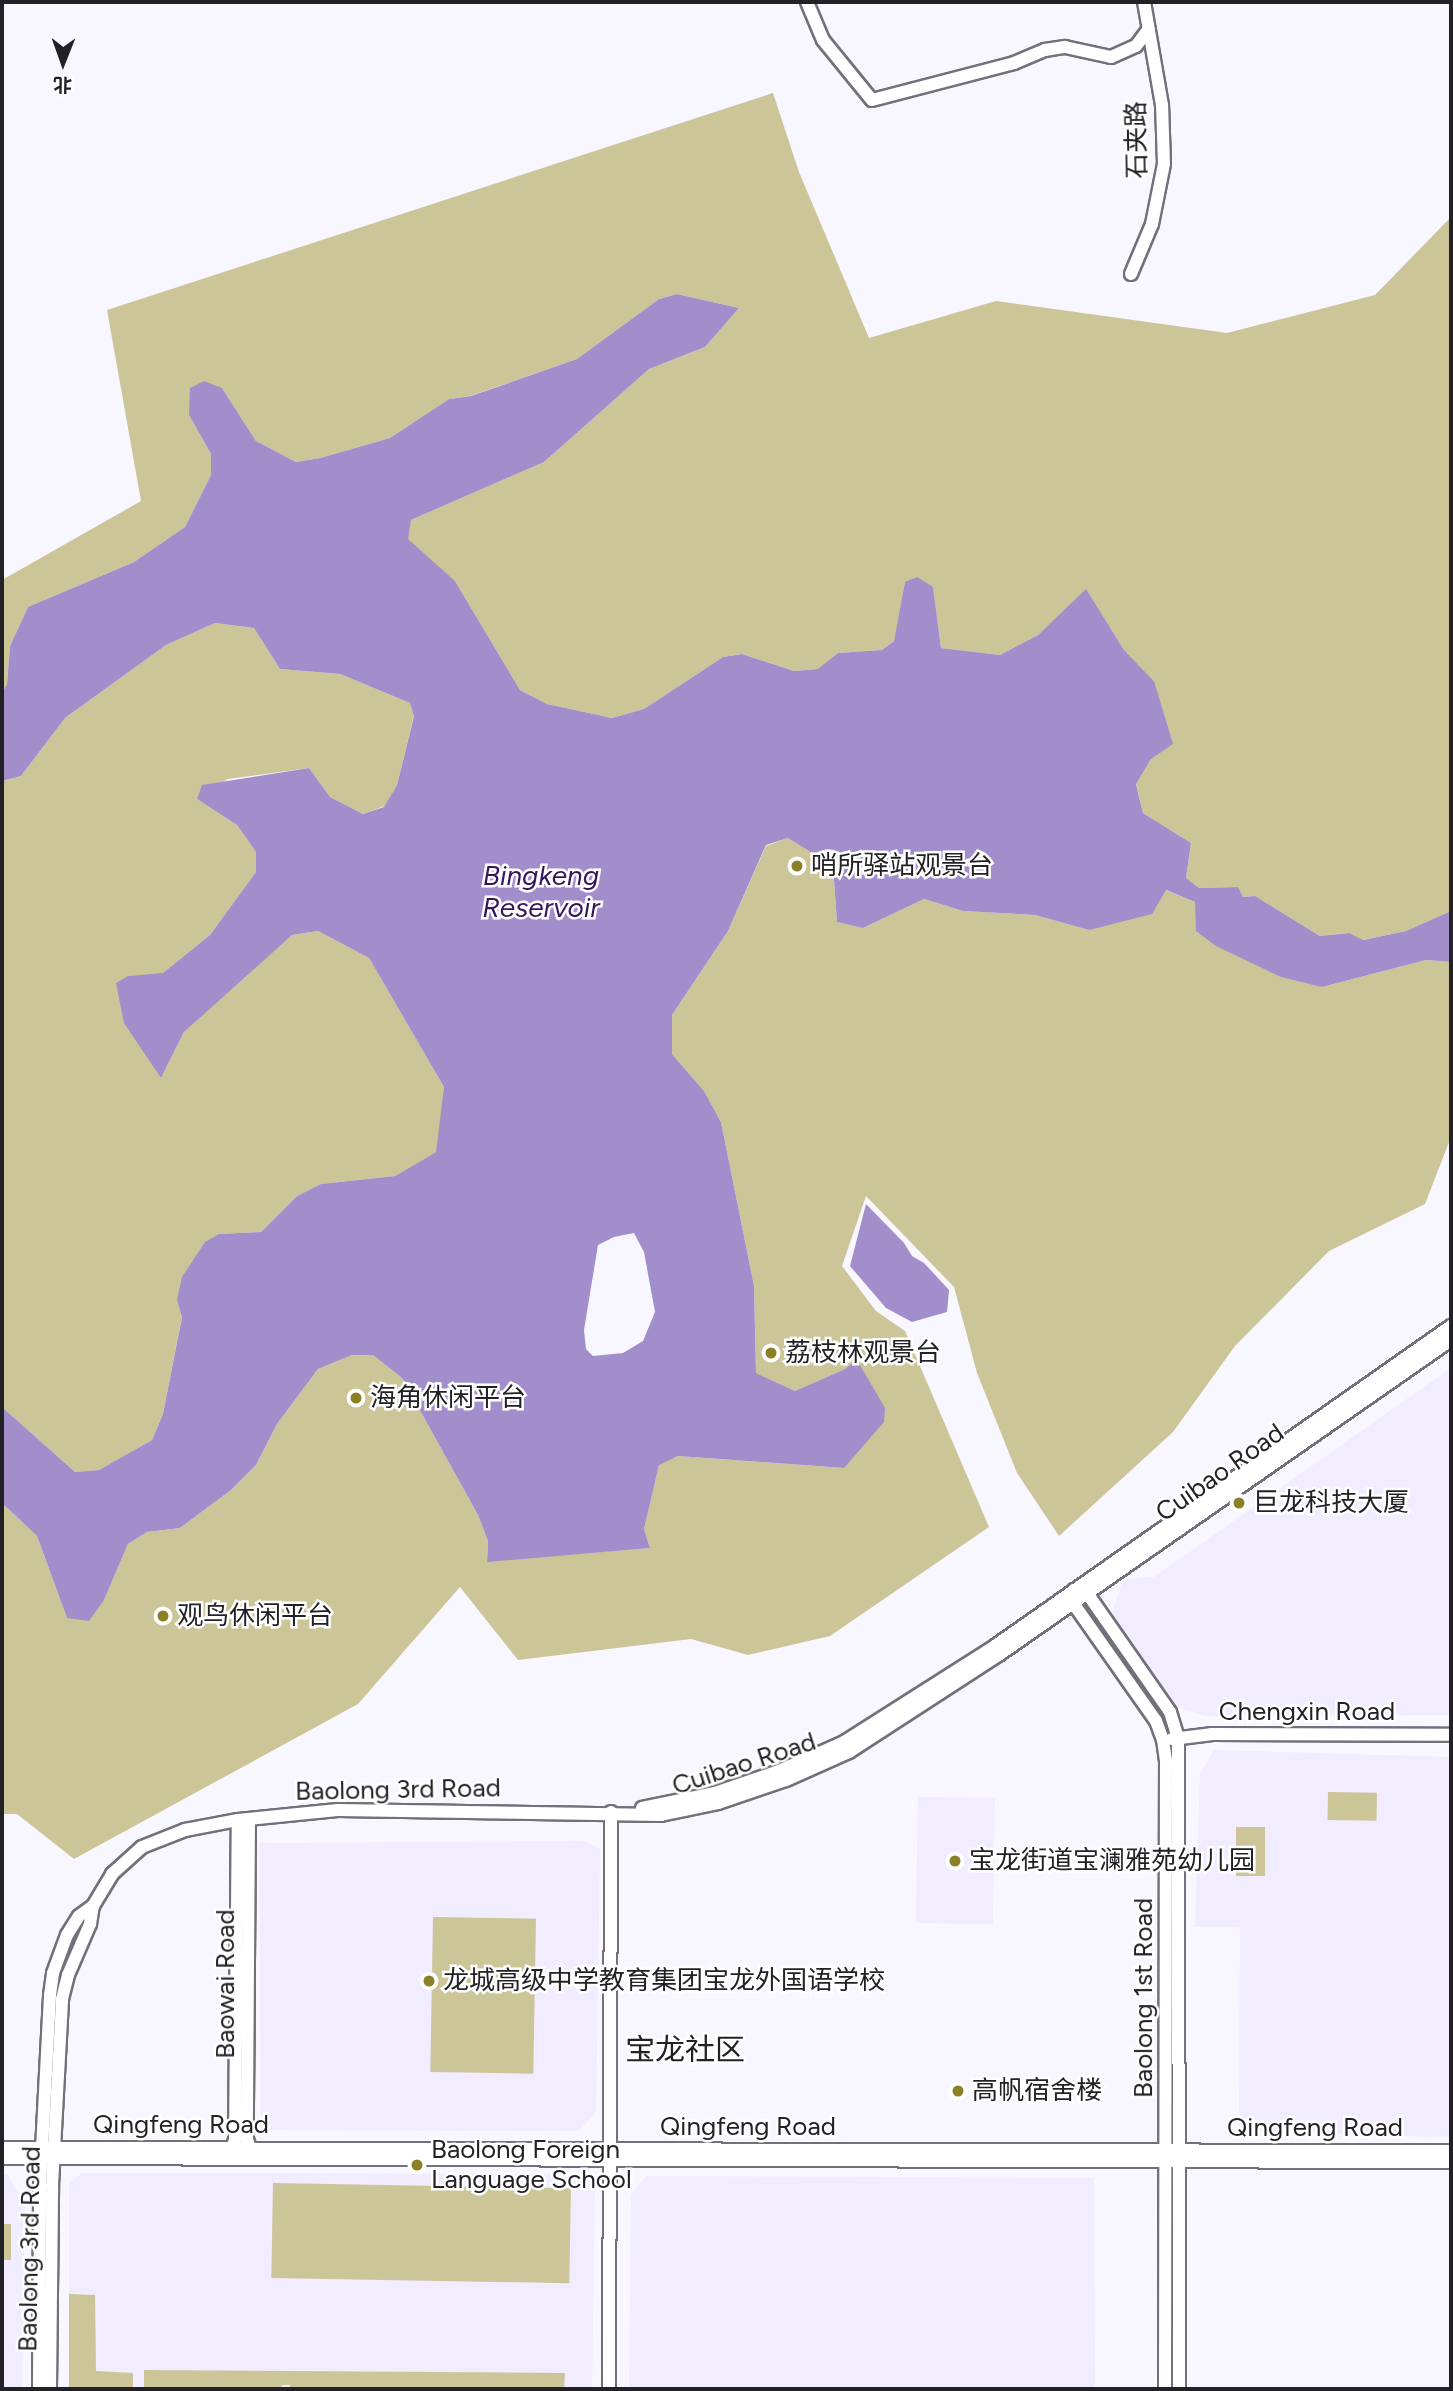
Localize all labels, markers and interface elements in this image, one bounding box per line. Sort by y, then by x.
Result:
north arrow [28,28,98,98]
text: 北 [53,73,72,96]
street label: 石夹路 [1121,101,1153,179]
place label: 哨所驿站观景台 [811,850,993,882]
water label: Bingkeng Reservoir [482,858,600,924]
marker: 哨所驿站观景台 [789,858,805,874]
place label: 荔枝林观景台 [785,1337,941,1369]
marker: 荔枝林观景台 [763,1345,779,1361]
place label: 海角休闲平台 [370,1382,526,1414]
marker: 海角休闲平台 [348,1390,364,1406]
street label: Cuibao Road [1150,1417,1290,1529]
place label: 巨龙科技大厦 [1253,1487,1409,1519]
marker: 巨龙科技大厦 [1231,1495,1247,1511]
place label: 观鸟休闲平台 [177,1600,333,1632]
marker: 观鸟休闲平台 [155,1608,171,1624]
street label: Chengxin Road [1219,1696,1395,1728]
street label: Cuibao Road [668,1726,820,1802]
street label: Baolong 3rd Road [295,1773,501,1807]
place label: 宝龙街道宝澜雅苑幼儿园 [969,1845,1255,1877]
marker: 宝龙街道宝澜雅苑幼儿园 [947,1853,963,1869]
street label: Baolong 1st Road [1128,1898,1160,2098]
street label: Baowai Road [210,1909,242,2059]
place label: 龙城高级中学教育集团宝龙外国语学校 [443,1965,885,1997]
marker: 龙城高级中学教育集团宝龙外国语学校 [421,1973,437,1989]
district label: 宝龙社区 [625,2032,745,2068]
place label: 高帆宿舍楼 [972,2075,1102,2107]
marker: 高帆宿舍楼 [950,2083,966,2099]
street label: Qingfeng Road [93,2109,269,2141]
street label: Qingfeng Road [660,2111,836,2143]
street label: Qingfeng Road [1227,2112,1403,2144]
place label: Baolong Foreign Language School [431,2134,632,2196]
street label: Baolong 3rd Road [13,2146,47,2352]
marker: Baolong Foreign Language School [409,2157,425,2173]

